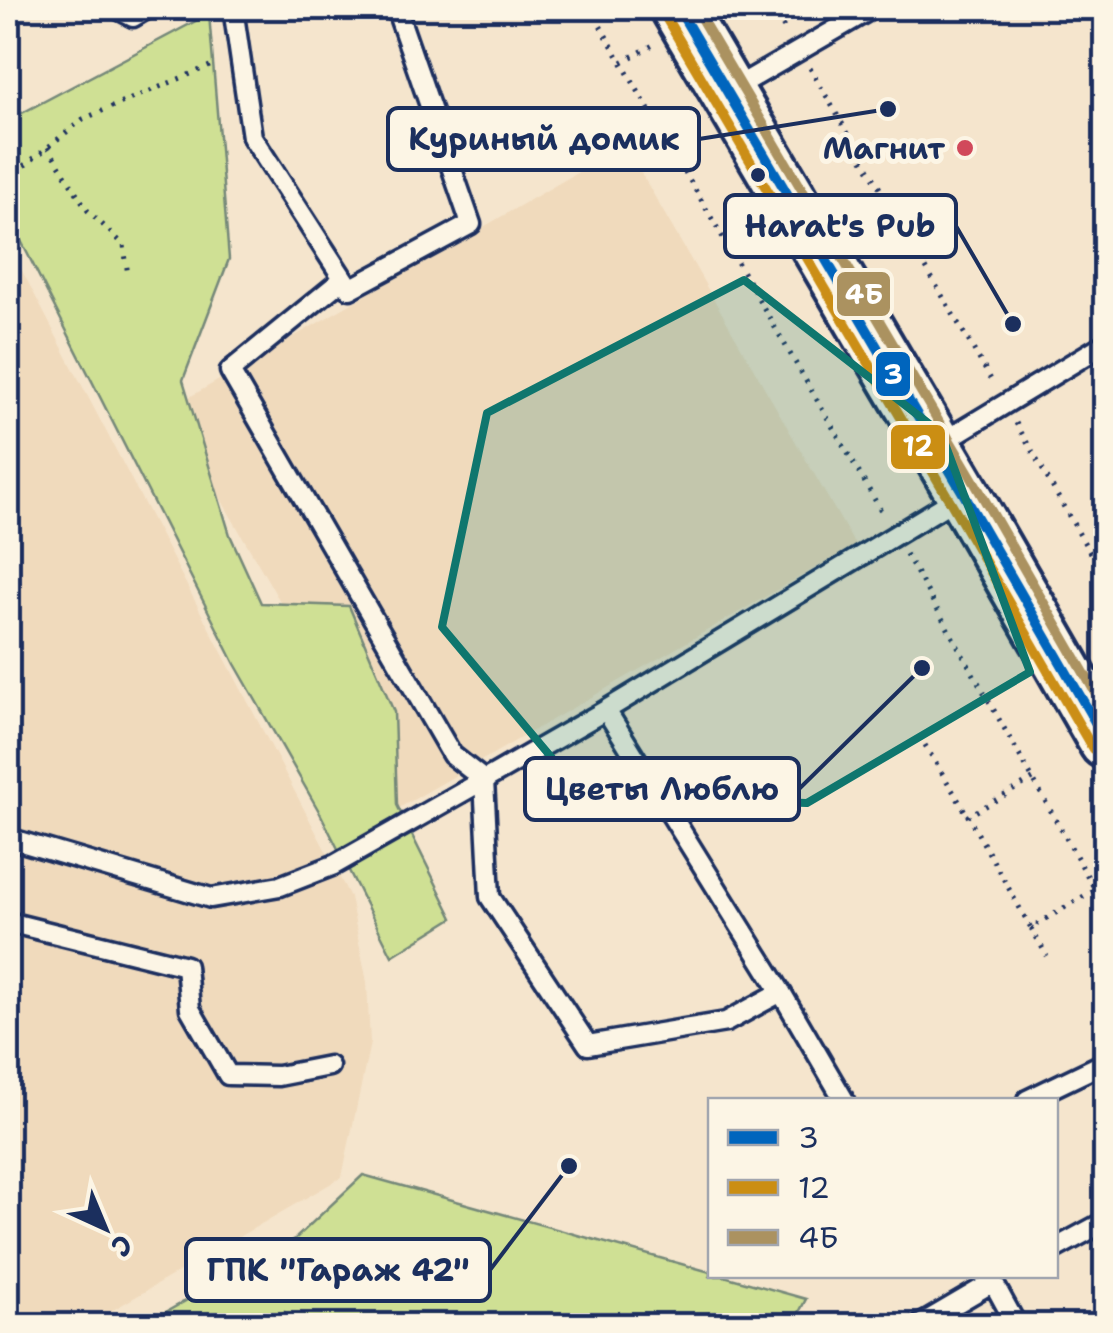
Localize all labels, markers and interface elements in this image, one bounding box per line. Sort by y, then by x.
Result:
callout: Куриный домик [388,108,699,170]
text: Куриный домик [408,117,680,160]
place label: Магнит [822,128,945,169]
marker: Магнит [954,137,976,159]
unlabelled marker [748,165,768,185]
callout: Harat's Pub [725,195,956,257]
text: Harat's Pub [744,204,936,247]
line badge: 4Б [835,270,892,318]
text: 4Б [845,275,883,313]
line badge: 3 [874,350,912,398]
text: 3 [883,355,903,393]
line badge: 12 [889,423,947,471]
text: 12 [902,427,934,465]
callout: Цветы Люблю [525,758,799,820]
text: Цветы Люблю [545,767,779,810]
legend [708,1098,1058,1278]
text: 3 [798,1117,819,1158]
text: 12 [798,1167,830,1208]
north arrow [55,1178,155,1278]
text: 4Б [798,1217,839,1258]
text: С [103,1226,142,1266]
callout: ГПК "Гараж 42" [186,1239,490,1301]
text: ГПК "Гараж 42" [206,1248,470,1291]

